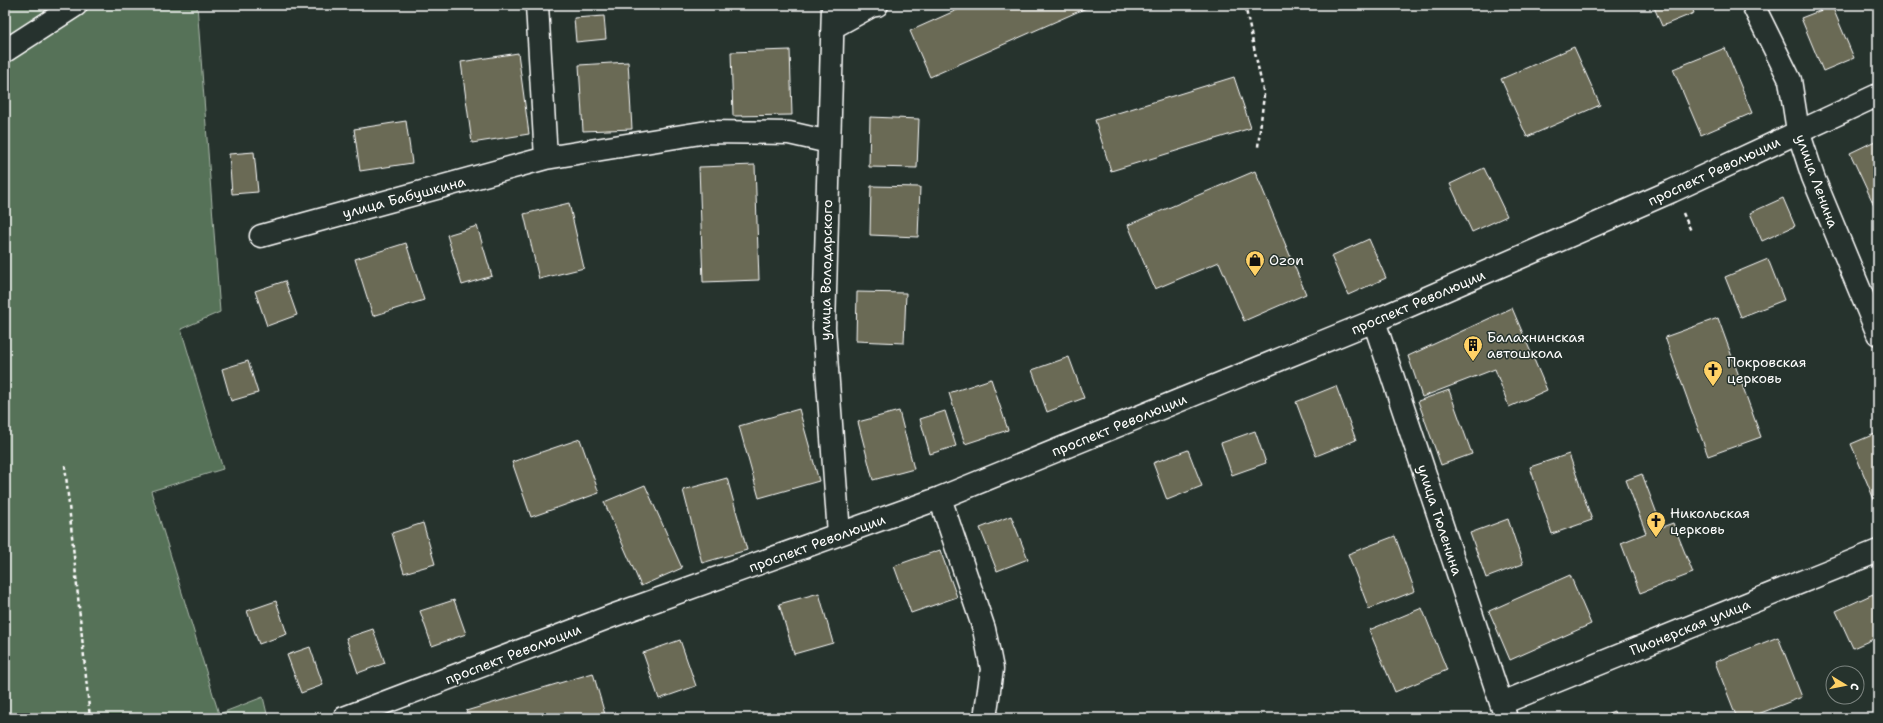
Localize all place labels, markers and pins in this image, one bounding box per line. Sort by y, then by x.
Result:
shop icon: Ozon [1244,249,1266,277]
place label: Ozon [1269,251,1304,269]
place label: Балахнинская автошкола [1487,328,1585,362]
building icon: Балахнинская автошкола [1462,334,1484,362]
place label: Покровская церковь [1727,353,1806,387]
church icon: Покровская церковь [1702,359,1724,387]
place label: Никольская церковь [1670,504,1750,538]
church icon: Никольская церковь [1645,510,1667,538]

